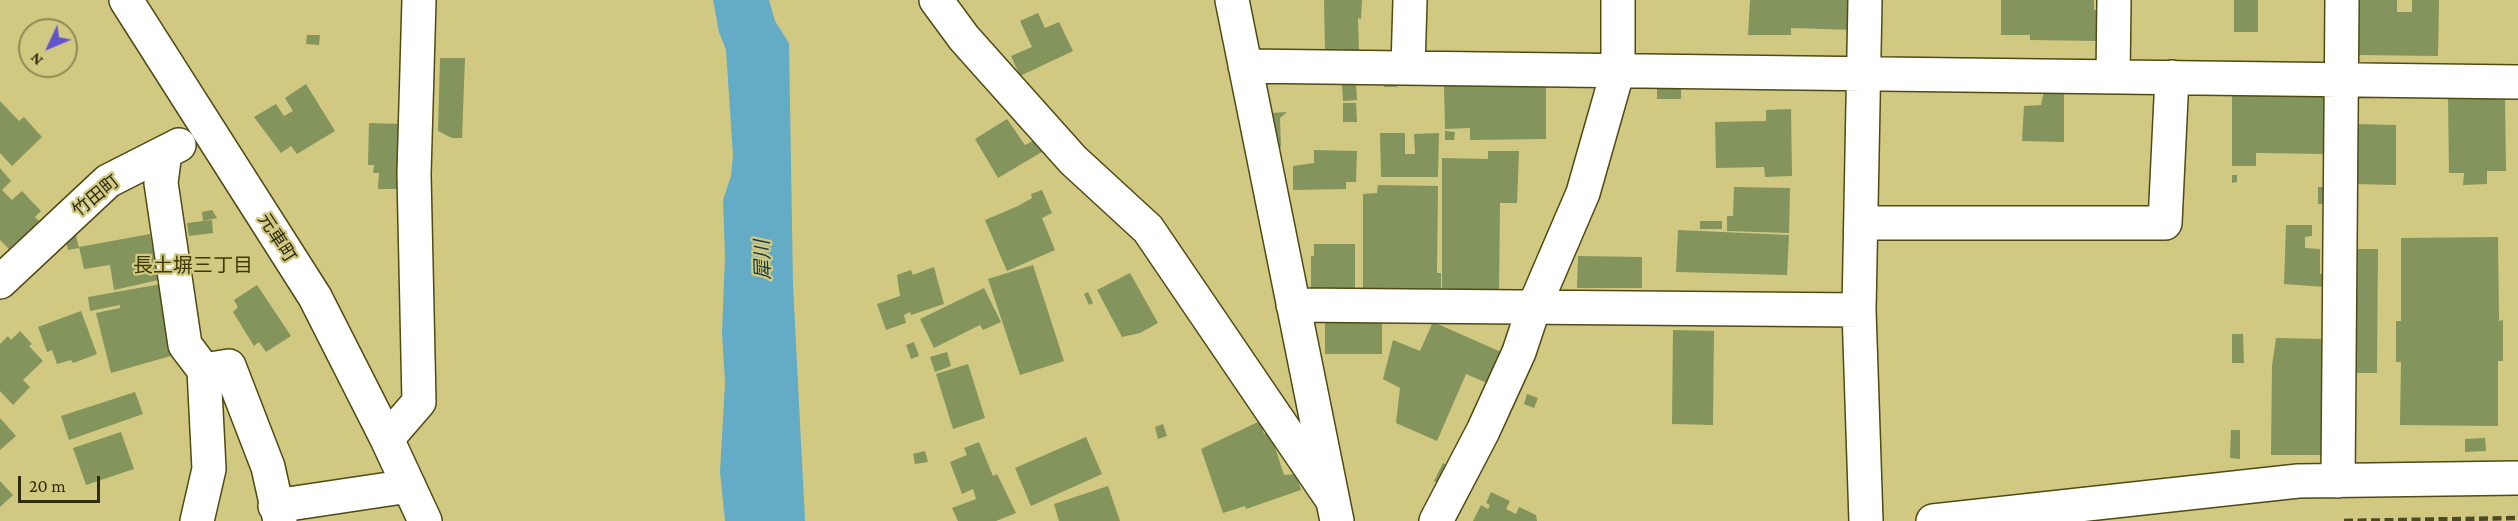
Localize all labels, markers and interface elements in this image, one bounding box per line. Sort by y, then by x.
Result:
north arrow [18,18,78,78]
text: N [26,50,46,69]
street label: 竹田町 [68,171,124,221]
street label: 元車町 [253,209,301,267]
water label: 犀川 [750,240,776,280]
district label: 長土塀三丁目 [133,254,253,278]
scale bar [21,464,104,502]
text: 20 m [29,476,66,496]

